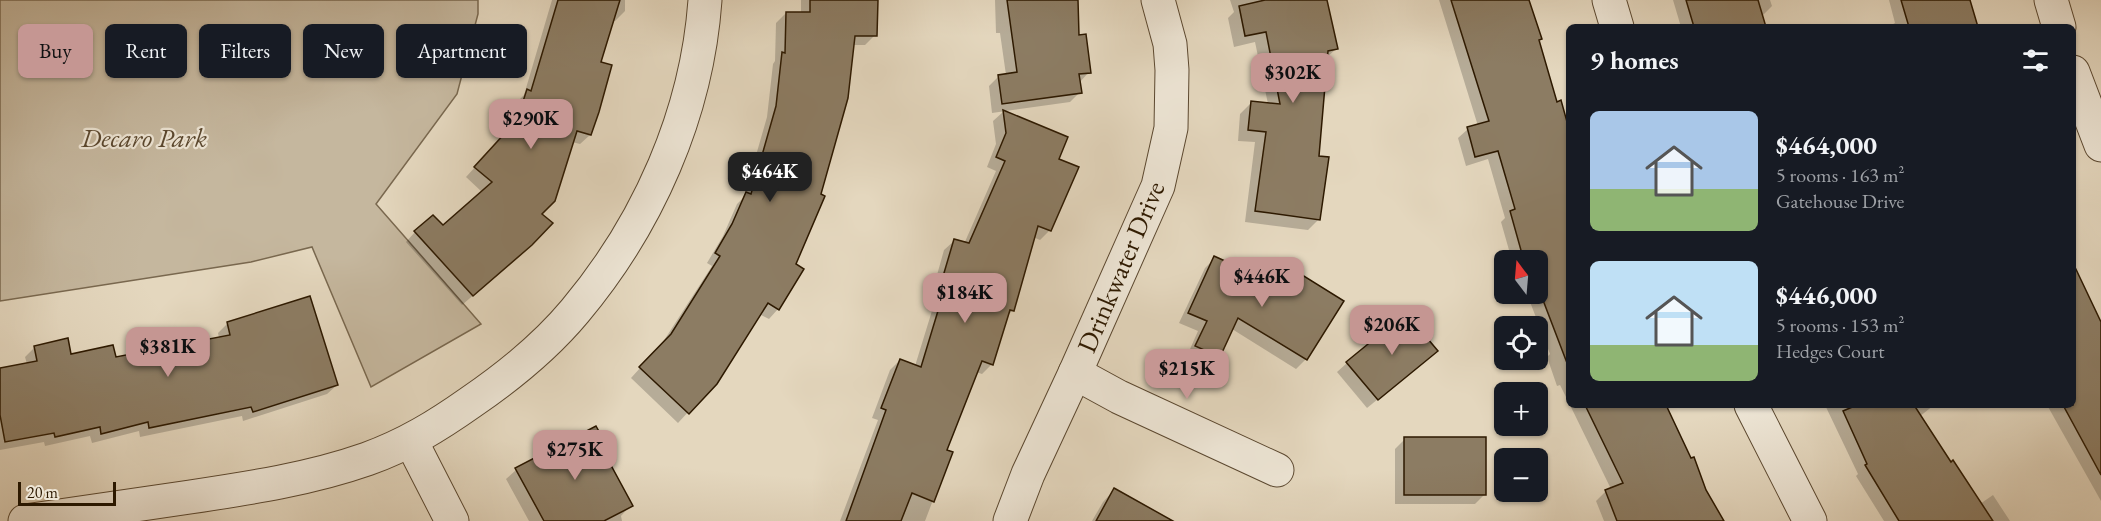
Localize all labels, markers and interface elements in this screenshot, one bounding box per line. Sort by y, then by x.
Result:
chip: Buy [18,24,93,78]
chip: Rent [105,24,187,78]
chip: Filters [199,24,291,78]
chip: New [303,24,384,78]
chip: Apartment [396,24,527,78]
text: 9 homes [1590,43,1679,77]
icon: filters [2019,44,2052,77]
pin: $302K [1251,53,1335,104]
text: $302K [1265,59,1321,85]
pin: $290K [489,99,573,150]
text: $290K [503,105,559,131]
park label: Decaro Park [80,120,207,155]
text: $464,000 [1776,128,1877,162]
icon: home [1638,135,1710,207]
pin: $464K [728,152,812,203]
text: $464K [742,158,798,184]
text: 5 rooms · 163 m² [1776,162,1904,188]
street label: Drinkwater Drive [1069,176,1172,358]
text: Gatehouse Drive [1776,188,1904,214]
north arrow [1494,250,1548,304]
map controls [1494,250,1548,502]
pin: $446K [1220,257,1304,308]
text: $446K [1234,263,1290,289]
pin: $184K [923,273,1007,324]
text: $446,000 [1776,278,1877,312]
text: $184K [937,279,993,305]
icon: home [1638,285,1710,357]
pin: $206K [1350,305,1434,356]
text: $206K [1364,311,1420,337]
text: 5 rooms · 153 m² [1776,312,1904,338]
button: locate [1494,316,1548,370]
pin: $381K [126,327,210,378]
text: $381K [140,333,196,359]
text: Hedges Court [1776,338,1884,364]
pin: $215K [1145,349,1229,400]
text: $215K [1159,355,1215,381]
button: + [1494,382,1548,436]
pin: $275K [533,430,617,481]
text: $275K [547,436,603,462]
button: − [1494,448,1548,502]
scale bar [18,479,116,506]
text: 20 m [27,482,58,503]

